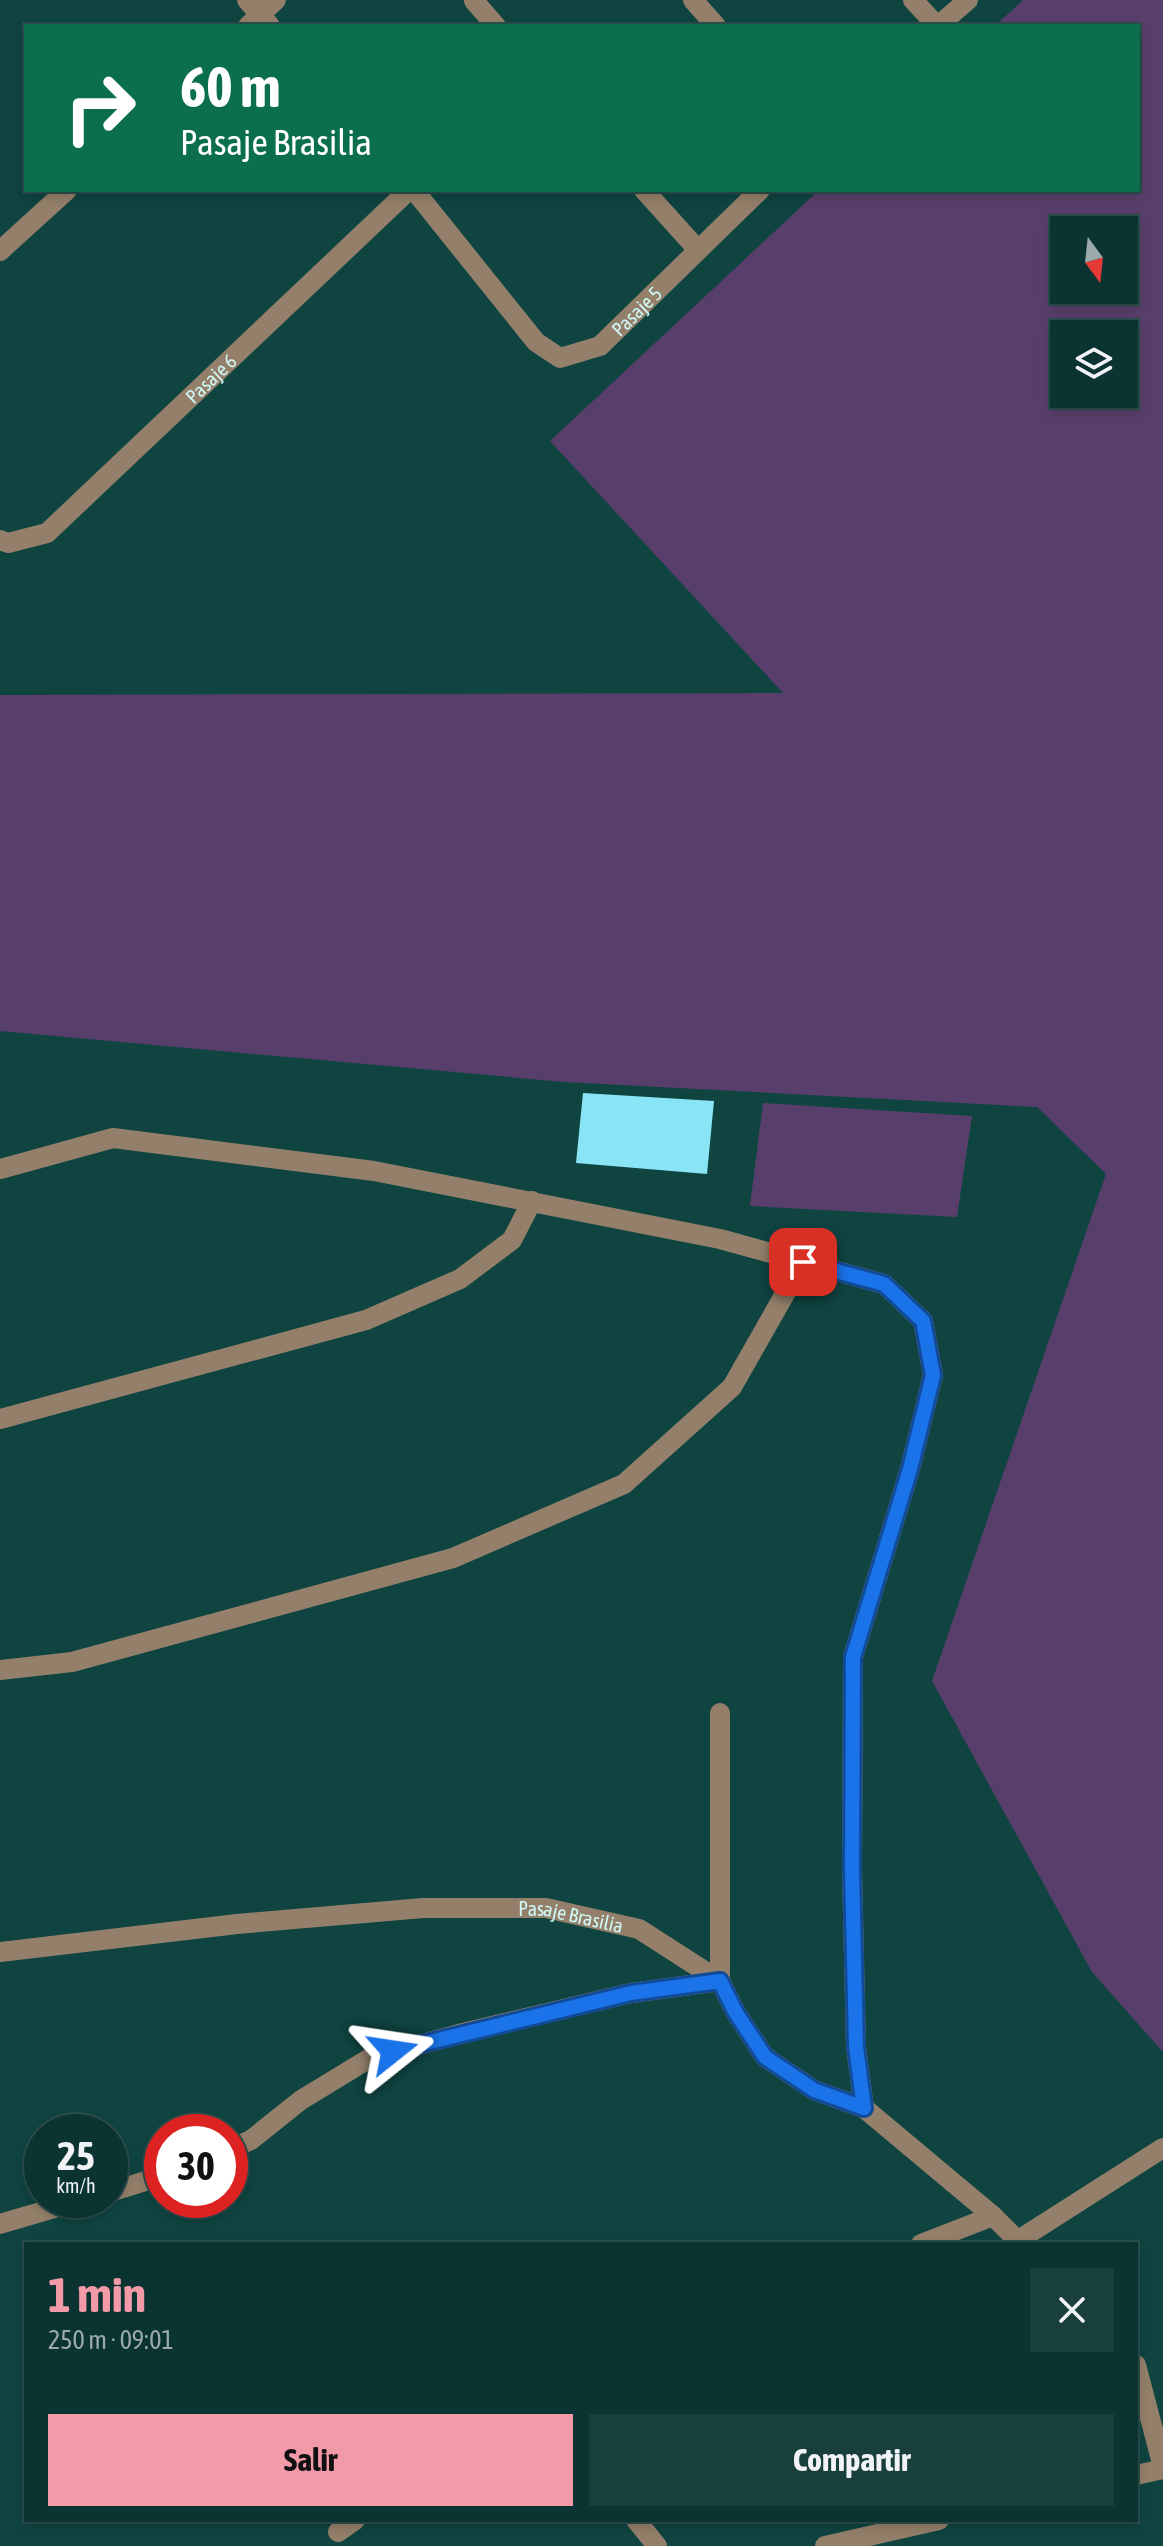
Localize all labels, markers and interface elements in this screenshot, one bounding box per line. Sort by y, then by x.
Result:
text: 60 m [180,55,281,119]
icon: right [48,56,152,160]
text: Pasaje Brasilia [180,121,372,163]
north arrow [1050,216,1138,304]
map controls [1050,216,1138,408]
street label: Pasaje 5 [606,281,666,340]
button: layers [1050,320,1138,408]
street label: Pasaje 6 [180,349,241,407]
pin [769,1228,837,1296]
icon: arrive [781,1240,825,1284]
street label: Pasaje Brasilia [518,1896,626,1937]
position arrow [351,2009,435,2093]
speed limit sign: 30 [144,2114,248,2218]
text: 25 [57,2133,95,2178]
text: km/h [56,2174,96,2197]
text: 1 min [48,2267,146,2322]
button: close [1030,2268,1114,2352]
text: 250 m · 09:01 [48,2325,174,2355]
button: Salir [48,2414,573,2506]
button: Compartir [589,2414,1114,2506]

